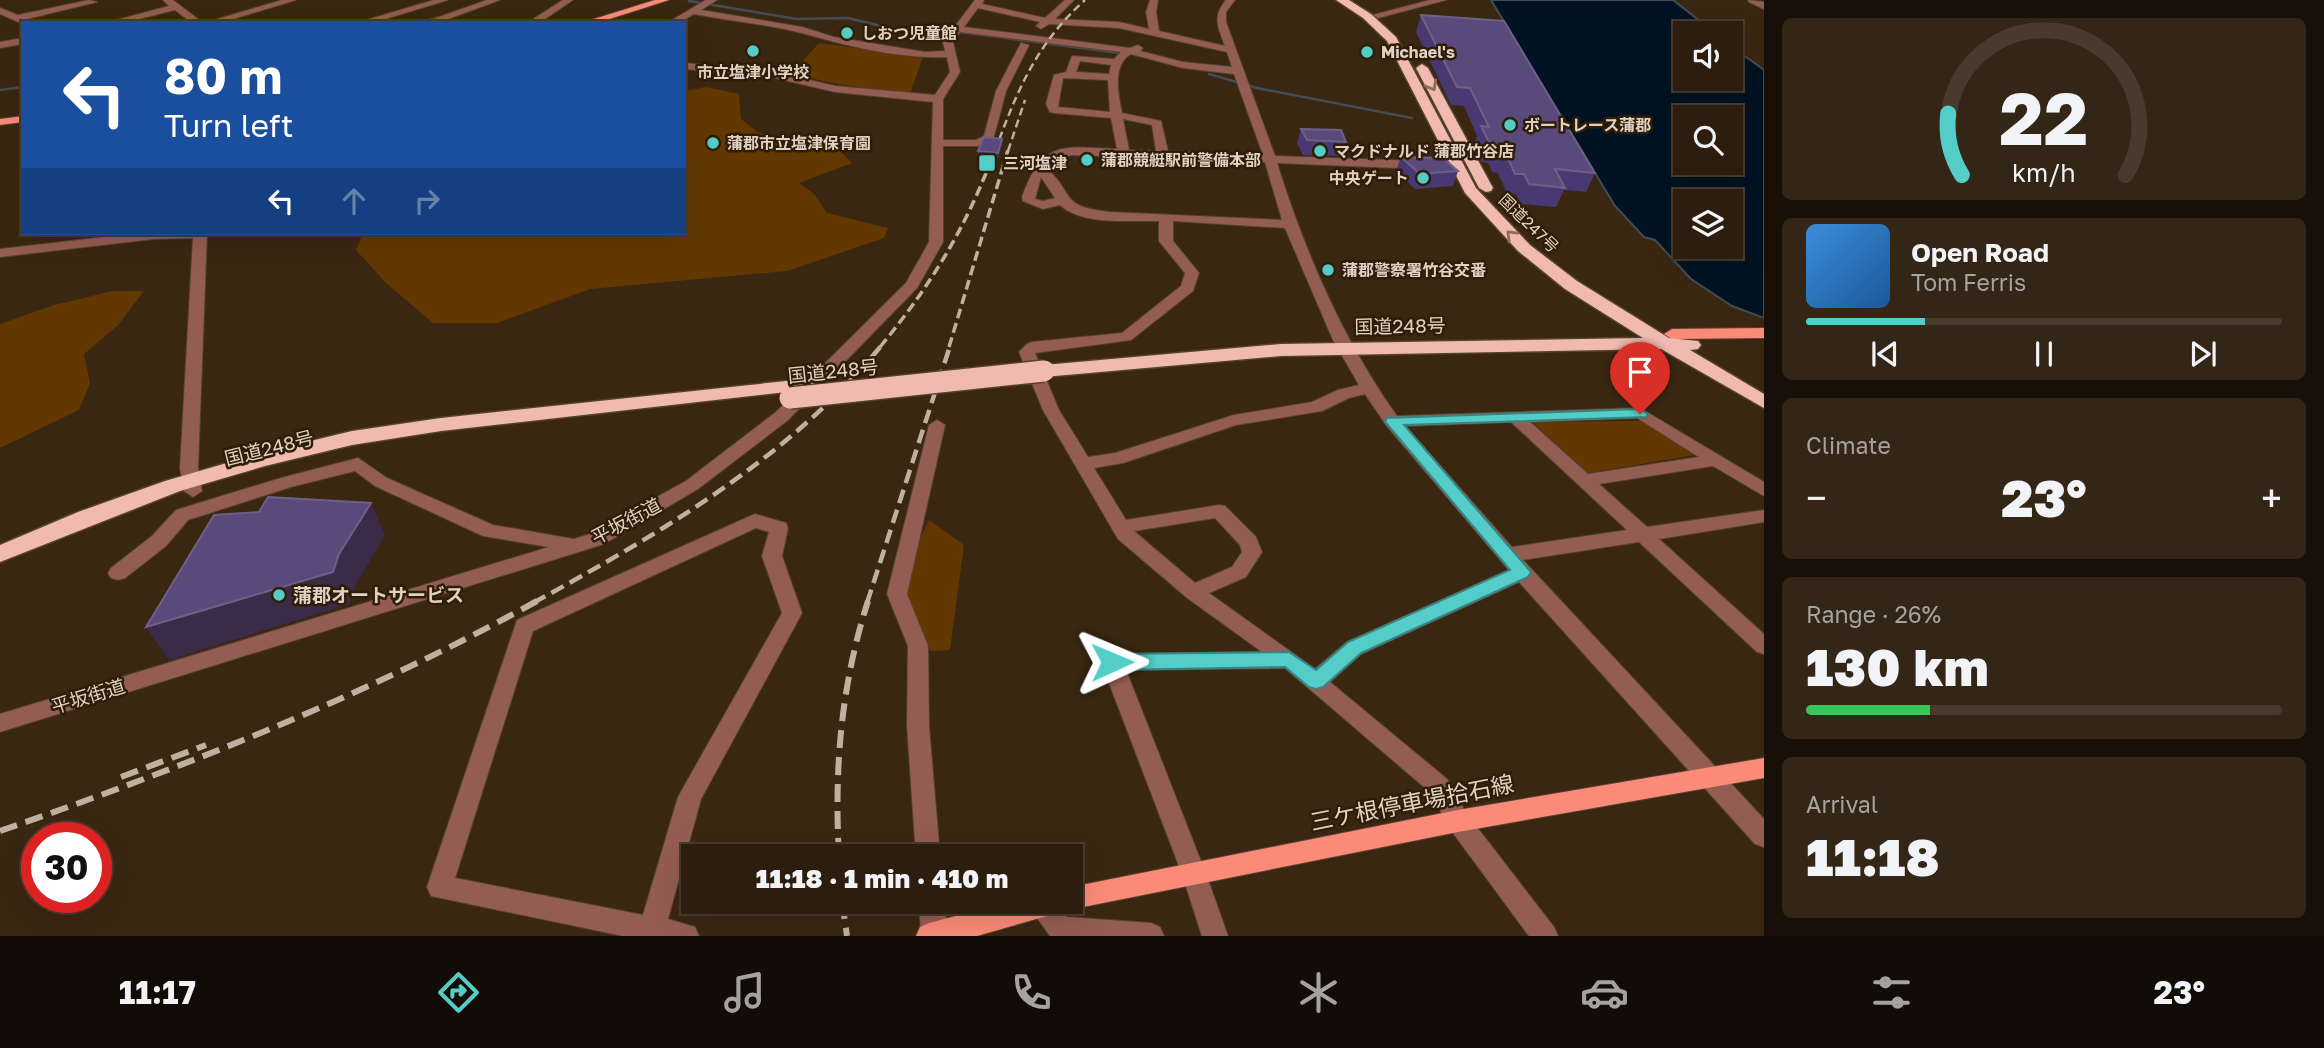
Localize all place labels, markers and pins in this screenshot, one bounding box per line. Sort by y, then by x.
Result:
place label: しおつ児童館 [861,23,957,43]
marker: しおつ児童館 [839,25,855,41]
place label: Michael's [1381,42,1455,62]
marker: 市立塩津小学校 [745,43,761,59]
marker: Michael's [1359,44,1375,60]
place label: 市立塩津小学校 [697,62,809,82]
place label: ボートレース蒲郡 [1524,115,1651,135]
marker: ボートレース蒲郡 [1502,117,1518,133]
place label: 蒲郡市立塩津保育園 [727,133,871,153]
marker: 蒲郡市立塩津保育園 [705,135,721,151]
place label: マクドナルド 蒲郡竹谷店 [1334,141,1514,161]
marker: マクドナルド 蒲郡竹谷店 [1312,143,1328,159]
place label: 蒲郡競艇駅前警備本部 [1101,150,1261,170]
marker: 蒲郡競艇駅前警備本部 [1079,152,1095,168]
marker: 三河塩津 [977,153,997,173]
place label: 三河塩津 [1003,153,1067,173]
place label: 中央ゲート [1329,168,1409,188]
marker: 中央ゲート [1415,170,1431,186]
place label: 蒲郡警察署竹谷交番 [1342,260,1486,280]
marker: 蒲郡警察署竹谷交番 [1320,262,1336,278]
pin [1610,342,1670,414]
place label: 蒲郡オートサービス [293,583,464,606]
marker: 蒲郡オートサービス [271,587,287,603]

